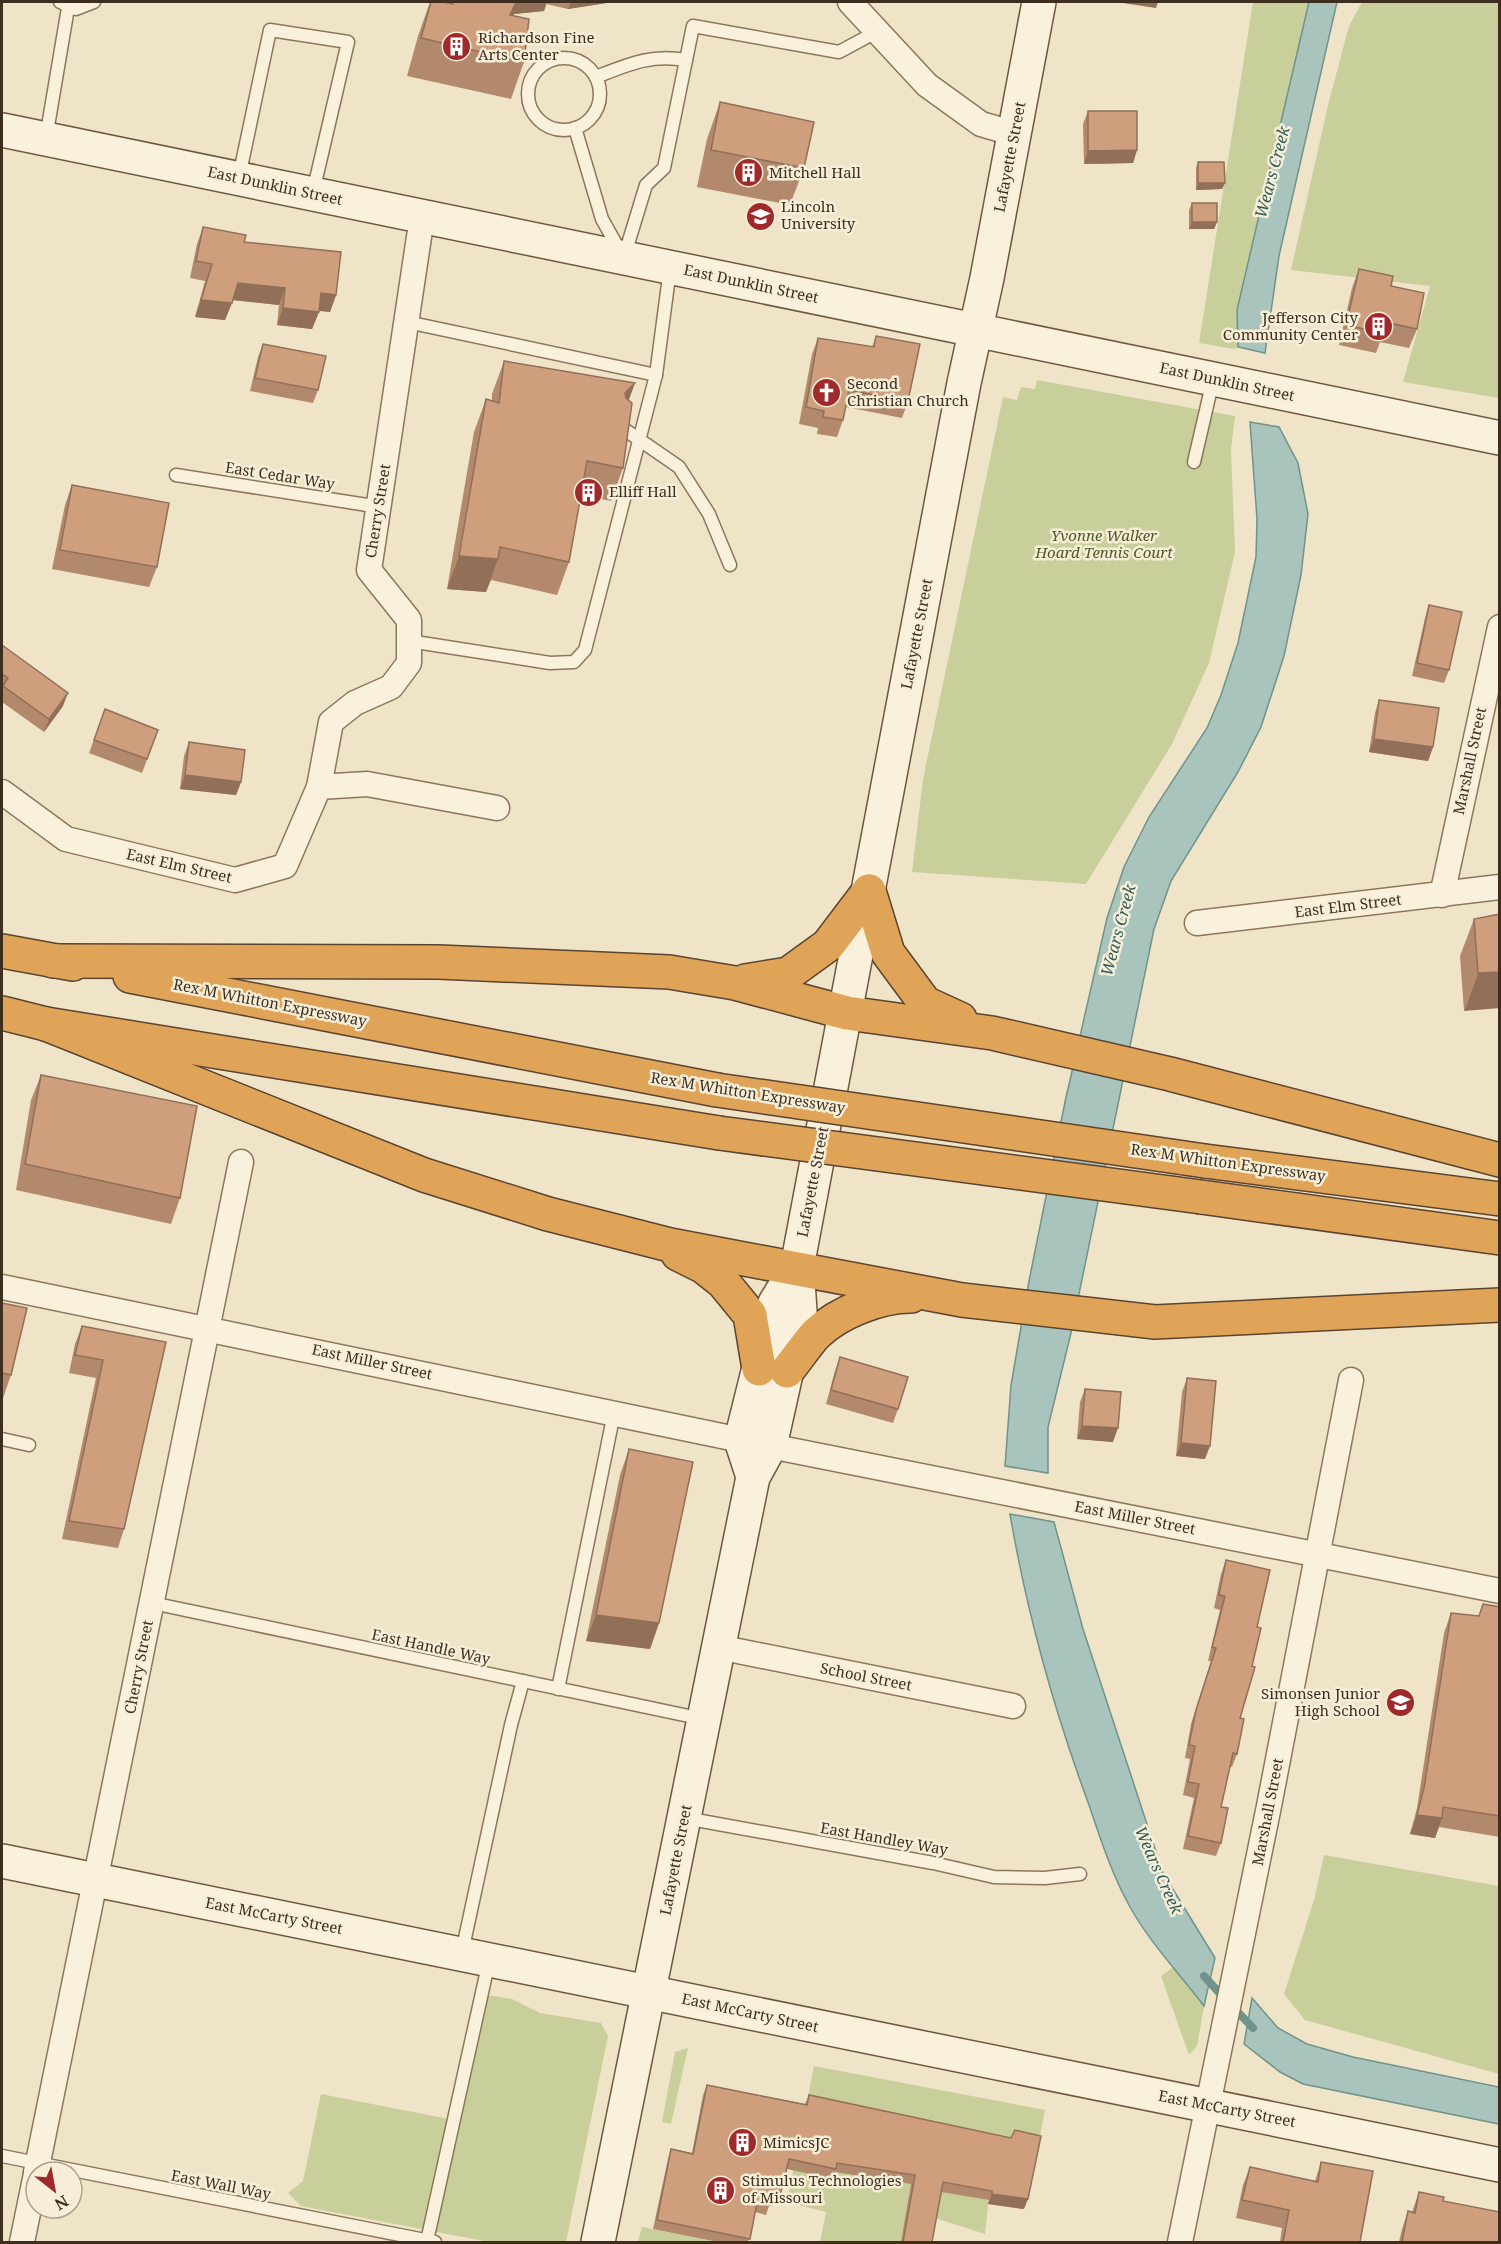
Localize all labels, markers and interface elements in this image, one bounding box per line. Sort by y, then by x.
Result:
place label: Richardson Fine Arts Center [478,27,595,64]
building icon: Richardson Fine Arts Center [441,31,473,63]
street label: Lafayette Street [988,100,1030,214]
water label: Wears Creek [1249,123,1295,220]
building icon: Mitchell Hall [732,157,764,189]
street label: East Dunklin Street [206,161,345,209]
place label: Mitchell Hall [769,162,861,182]
place label: Lincoln University [781,196,856,233]
school or university icon: Lincoln University [744,200,776,232]
street label: East Dunklin Street [682,259,821,307]
place label: Jefferson City Community Center [1223,307,1359,344]
building icon: Jefferson City Community Center [1363,311,1395,343]
street label: East Dunklin Street [1158,357,1297,405]
place label: Second Christian Church [847,373,969,410]
church icon: Second Christian Church [810,377,842,409]
street label: East Cedar Way [224,456,337,494]
street label: Cherry Street [360,462,394,559]
building icon: Elliff Hall [572,476,604,508]
place label: Elliff Hall [609,481,677,501]
park label: Yvonne Walker Hoard Tennis Court [1034,525,1173,562]
street label: Lafayette Street [895,577,937,691]
street label: Marshall Street [1448,705,1490,816]
street label: East Elm Street [125,843,234,887]
water label: Wears Creek [1095,881,1141,978]
street label: East Elm Street [1293,889,1403,921]
street label: Rex M Whitton Expressway [172,973,369,1031]
street label: Rex M Whitton Expressway [649,1067,847,1117]
street label: Lafayette Street [791,1125,833,1239]
street label: Rex M Whitton Expressway [1129,1138,1327,1186]
street label: East Miller Street [310,1338,434,1384]
street label: East Miller Street [1073,1495,1197,1539]
street label: Cherry Street [119,1618,157,1715]
street label: East Handle Way [370,1624,493,1668]
street label: School Street [819,1657,914,1695]
place label: Simonsen Junior High School [1261,1683,1380,1720]
school or university icon: Simonsen Junior High School [1385,1687,1417,1719]
street label: Marshall Street [1247,1756,1287,1867]
street label: Lafayette Street [654,1803,696,1917]
street label: East Handley Way [819,1817,950,1859]
water label: Wears Creek [1130,1823,1189,1918]
street label: East McCarty Street [204,1892,345,1938]
street label: East McCarty Street [680,1988,820,2036]
street label: East McCarty Street [1157,2085,1298,2131]
building icon: MimicsJC [726,2127,758,2159]
place label: MimicsJC [763,2132,830,2152]
north arrow [24,2160,84,2220]
street label: East Wall Way [170,2165,273,2204]
place label: Stimulus Technologies of Missouri [742,2170,902,2207]
building icon: Stimulus Technologies of Missouri [705,2174,737,2206]
text: N [50,2190,73,2216]

